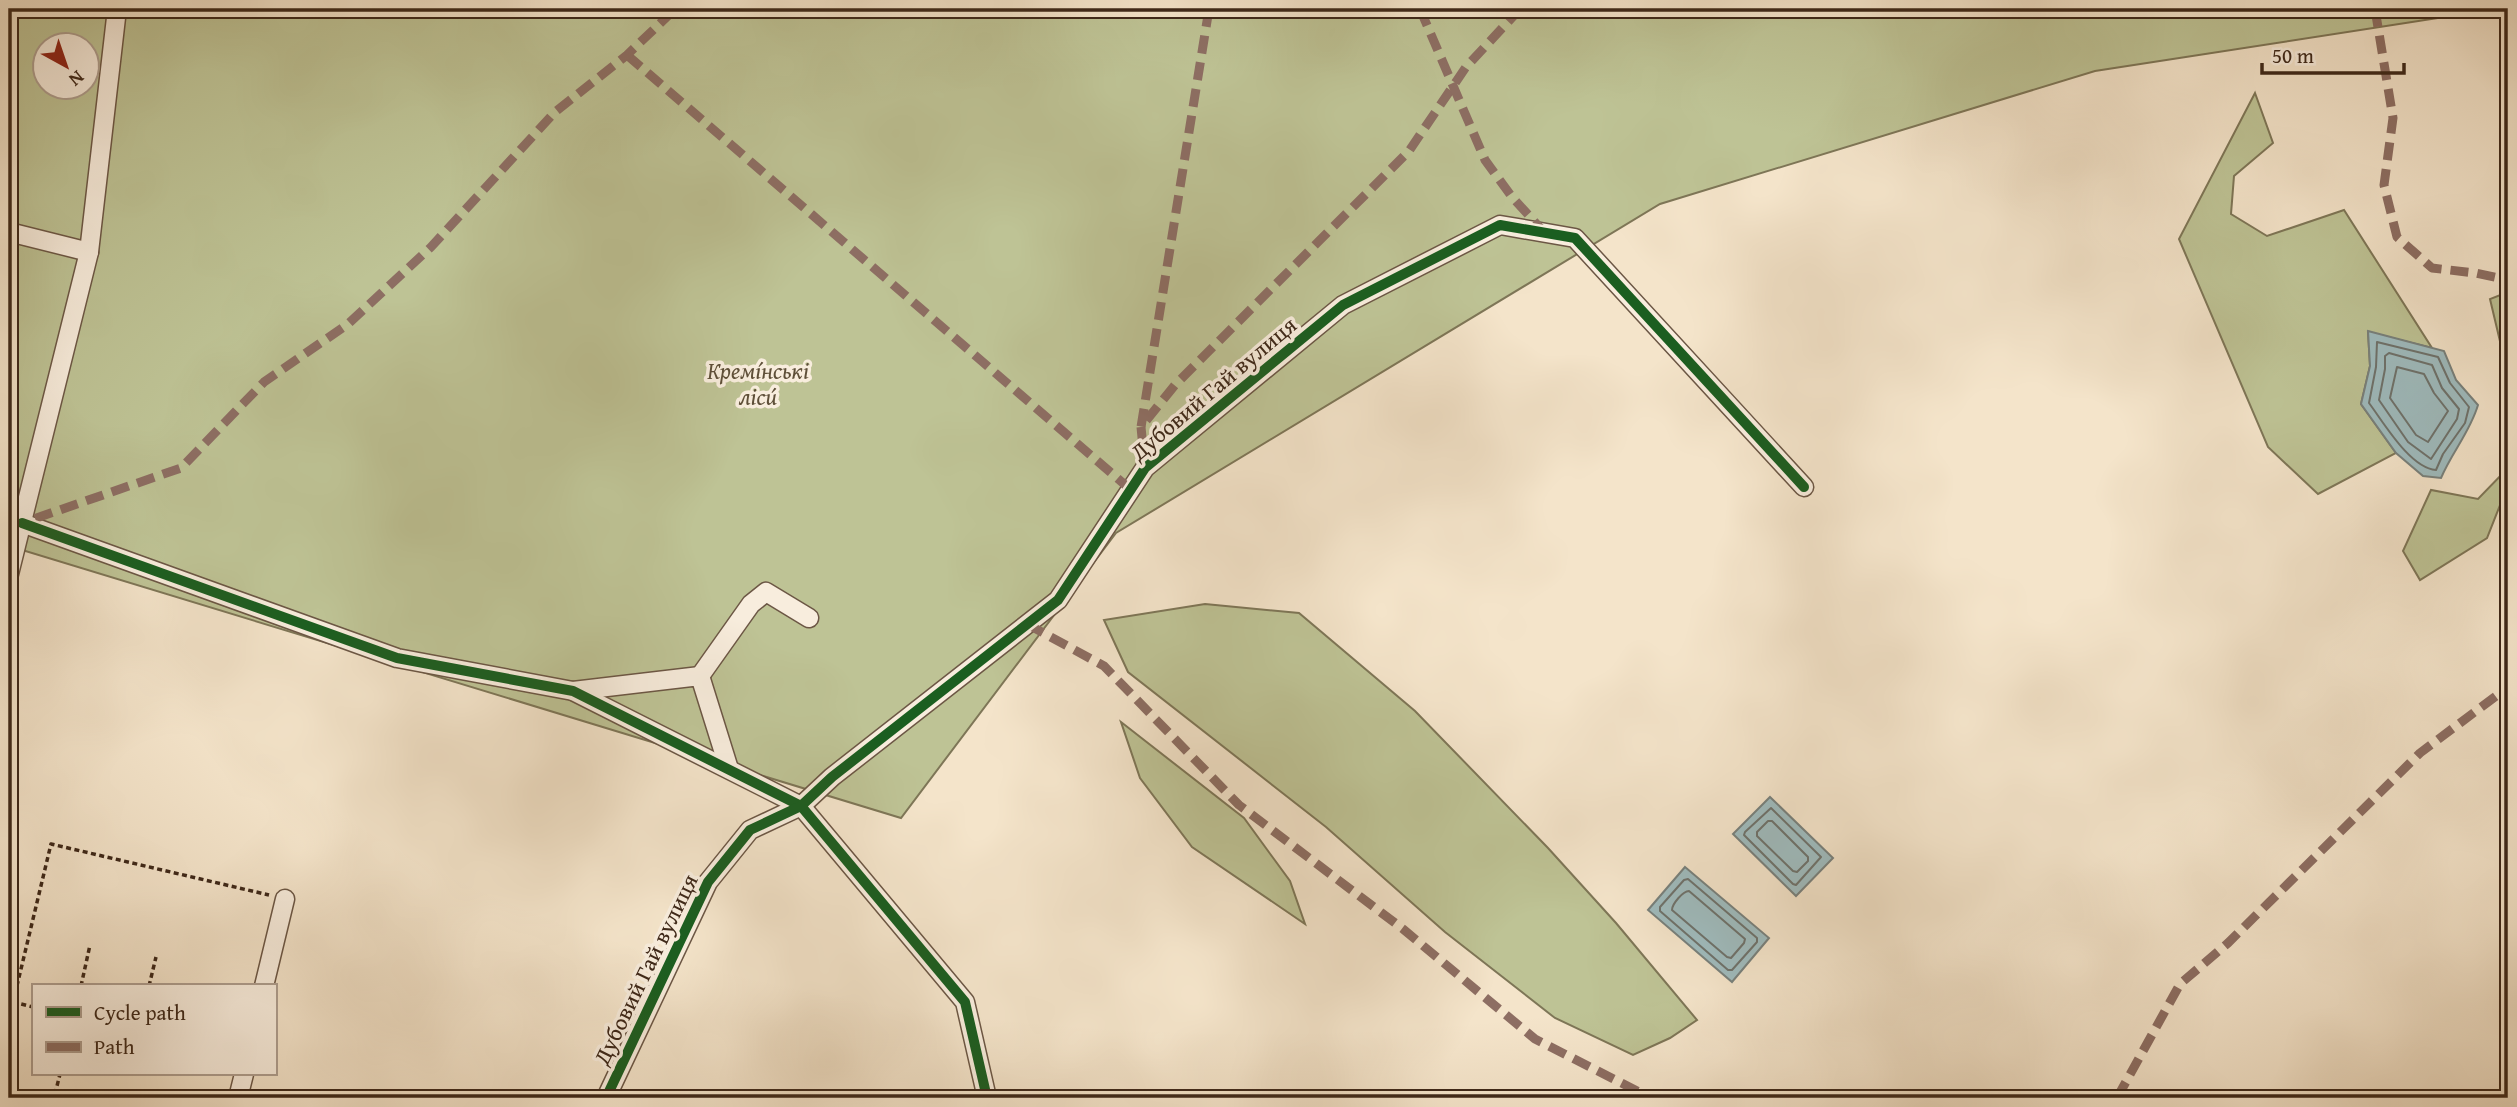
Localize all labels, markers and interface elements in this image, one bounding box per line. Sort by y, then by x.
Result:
north arrow [32,32,102,102]
scale bar [2262,32,2403,76]
text: 50 m [2272,40,2314,71]
text: N [63,64,91,94]
street label: Дубовий Гай вулиця [1122,308,1304,468]
park label: Кремі́нські ліси́ [707,354,809,413]
street label: Дубовий Гай вулиця [584,868,706,1071]
legend [32,984,276,1076]
text: Cycle path [94,997,186,1028]
text: Path [94,1031,135,1062]

